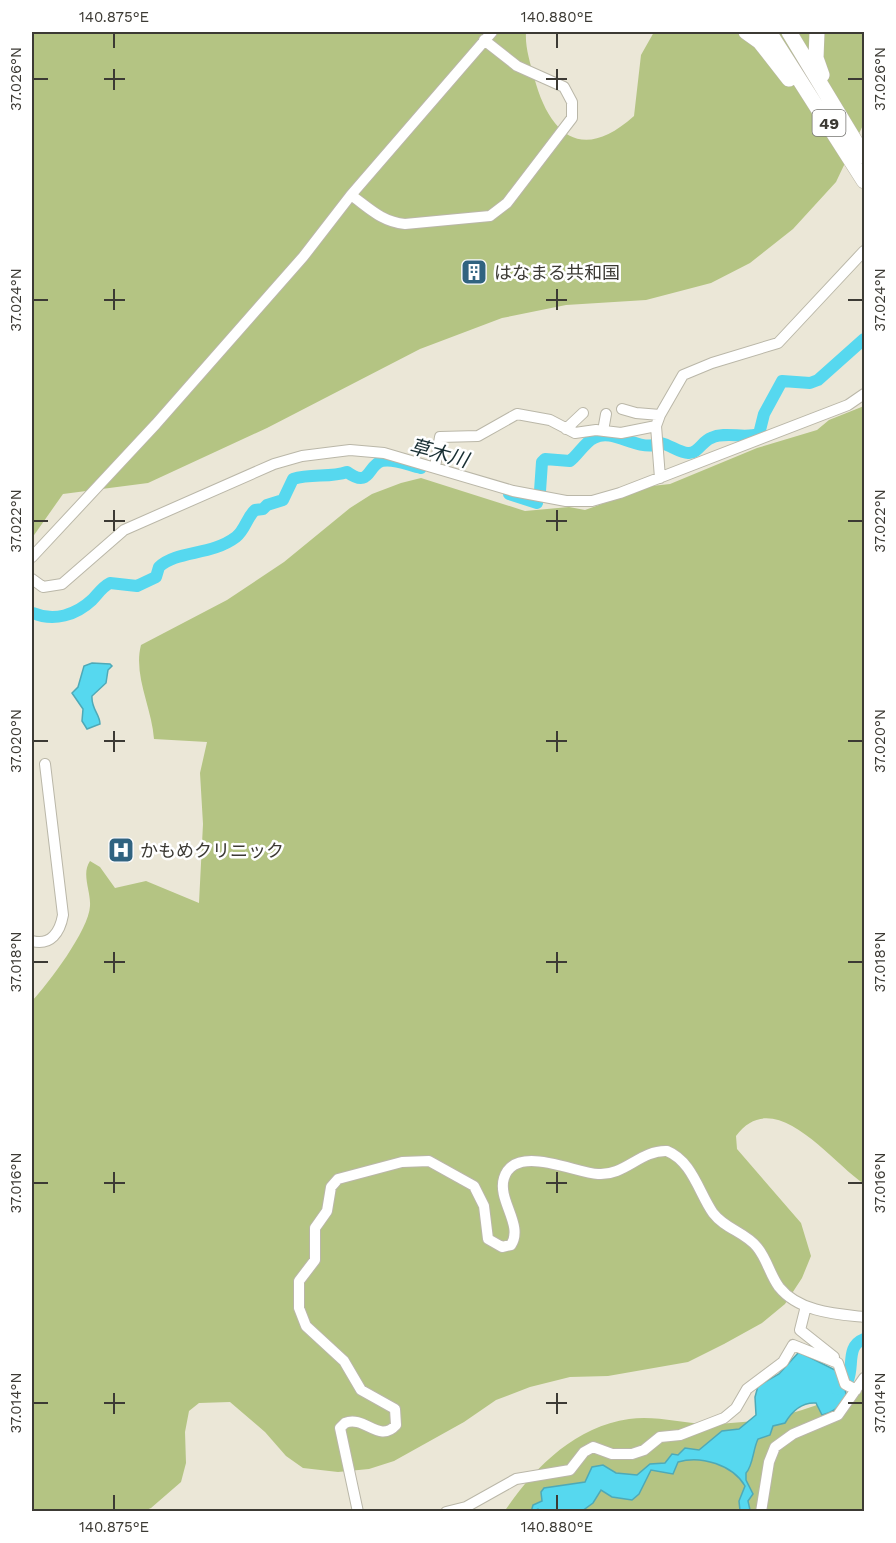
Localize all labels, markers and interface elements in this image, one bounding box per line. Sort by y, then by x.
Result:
text: 140.875°E [79,8,149,26]
text: 140.880°E [521,8,593,26]
text: 37.026°N [7,47,25,111]
text: 37.026°N [871,47,889,111]
road number: 49 [812,110,846,136]
building icon: はなまる共和国 [459,257,489,287]
place label: はなまる共和国 [494,262,620,283]
text: 37.024°N [7,268,25,332]
text: 37.024°N [871,268,889,332]
water label: 草木川 [407,434,473,473]
text: 37.022°N [7,489,25,553]
text: 37.022°N [871,489,889,553]
text: 37.020°N [7,709,25,773]
text: 37.020°N [871,709,889,773]
hospital icon: かもめクリニック [106,835,136,865]
place label: かもめクリニック [140,840,284,861]
text: 37.018°N [7,931,25,993]
text: 37.018°N [871,931,889,993]
text: 37.016°N [7,1153,25,1213]
text: 37.016°N [871,1153,889,1213]
text: 37.014°N [7,1372,25,1434]
text: 37.014°N [871,1372,889,1434]
text: 140.875°E [79,1518,149,1536]
text: 140.880°E [521,1518,593,1536]

